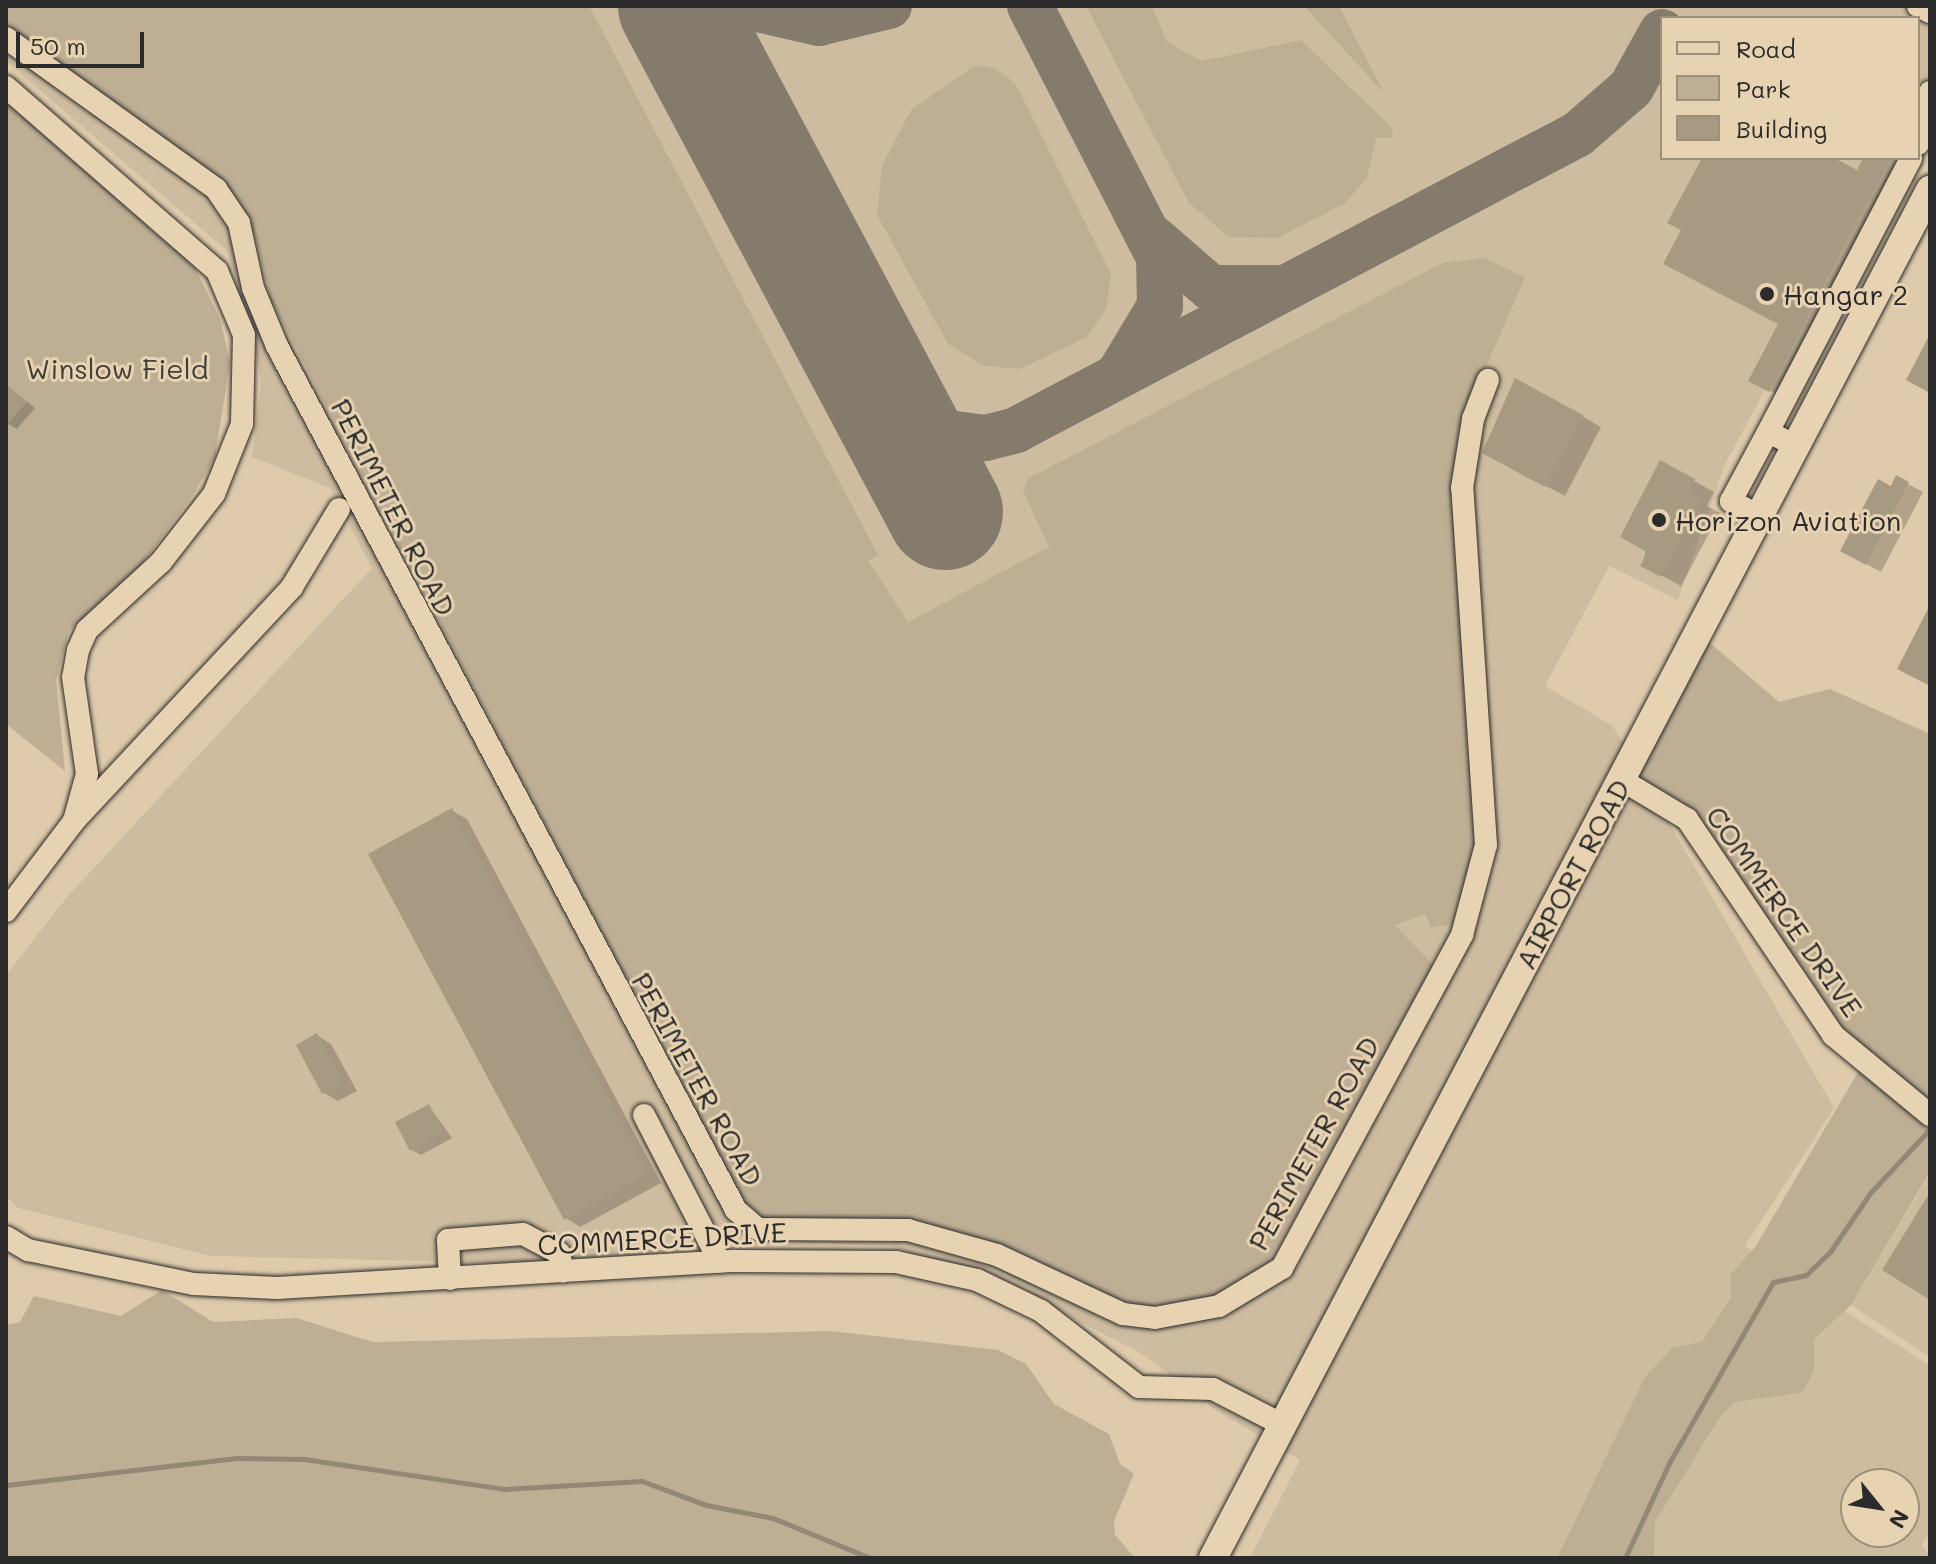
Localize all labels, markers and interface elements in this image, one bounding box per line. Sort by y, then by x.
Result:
scale bar [20,16,148,66]
legend [1660,16,1920,160]
text: 50 m [30,30,86,61]
text: Road [1736,33,1796,64]
text: Park [1736,73,1790,104]
text: Building [1736,113,1827,144]
place label: Hangar 2 [1783,277,1908,311]
marker: Hangar 2 [1758,285,1776,303]
park label: Winslow Field [26,351,208,385]
street label: PERIMETER ROAD [325,393,463,621]
place label: Horizon Aviation [1675,503,1901,537]
marker: Horizon Aviation [1650,511,1668,529]
street label: AIRPORT ROAD [1508,773,1636,975]
street label: COMMERCE DRIVE [1700,799,1870,1023]
street label: PERIMETER ROAD [625,966,771,1192]
street label: PERIMETER ROAD [1240,1030,1386,1256]
street label: COMMERCE DRIVE [537,1215,787,1261]
north arrow [1840,1468,1920,1548]
text: N [1883,1505,1916,1534]

